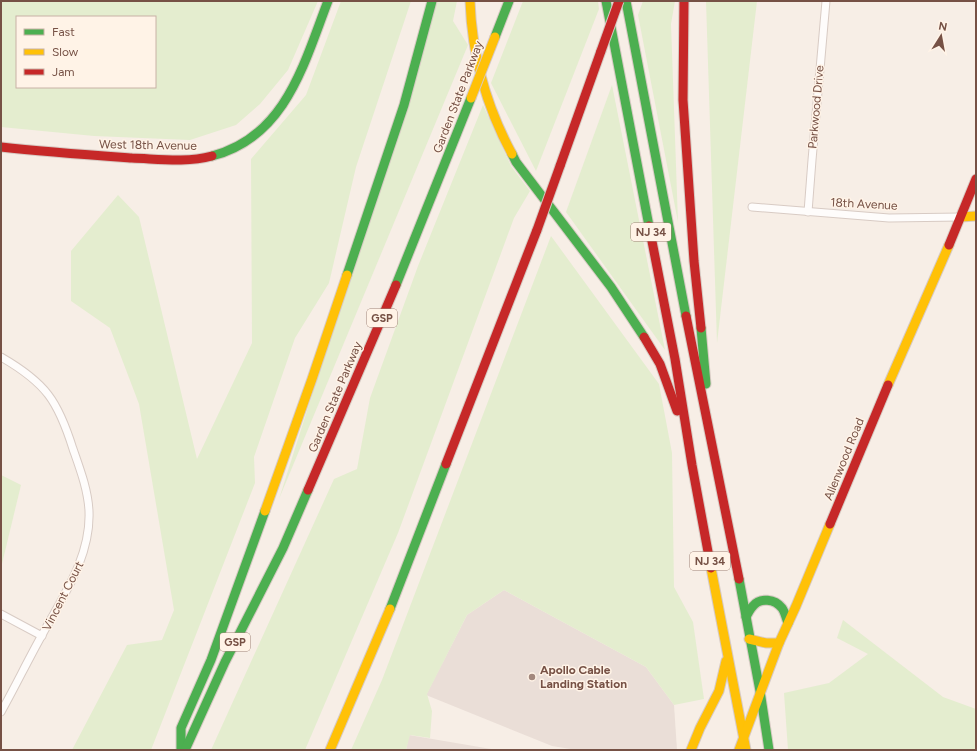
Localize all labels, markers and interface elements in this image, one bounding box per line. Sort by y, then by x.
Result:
legend [16,16,156,88]
north arrow [921,16,961,56]
text: N [937,19,948,34]
text: Fast [52,25,75,39]
street label: Garden State Parkway [430,38,486,155]
text: Slow [52,45,79,59]
street label: Parkwood Drive [805,64,827,149]
text: Jam [52,65,75,79]
street label: West 18th Avenue [99,137,197,153]
street label: 18th Avenue [830,195,898,213]
road number: NJ 34 [631,223,671,241]
road number: GSP [367,309,397,327]
street label: Garden State Parkway [305,339,365,455]
street label: Allenwood Road [821,416,867,502]
road number: NJ 34 [690,552,730,570]
street label: Vincent Court [40,559,87,633]
road number: GSP [220,633,250,651]
place label: Apollo Cable Landing Station [540,663,627,691]
marker: Apollo Cable Landing Station [527,672,537,682]

